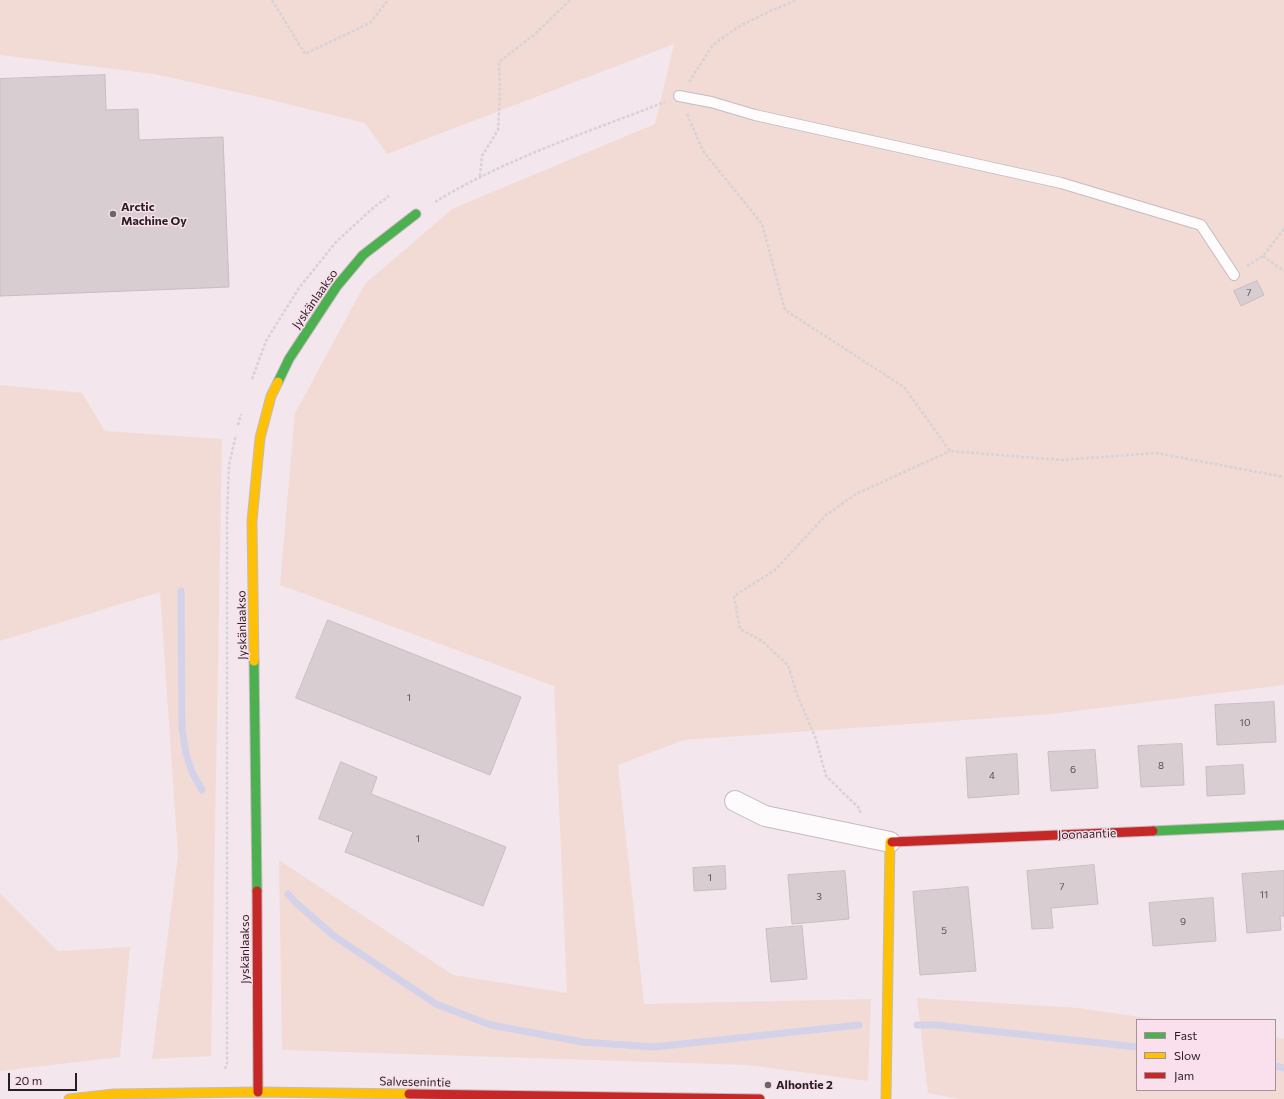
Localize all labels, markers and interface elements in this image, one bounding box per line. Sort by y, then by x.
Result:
place label: Arctic Machine Oy [121,200,187,228]
marker: Arctic Machine Oy [108,209,118,219]
street label: Jyskänlaakso [289,266,341,332]
house number: 7 [1246,287,1252,299]
street label: Jyskänlaakso [234,590,250,660]
house number: 1 [407,692,411,704]
house number: 10 [1240,717,1250,729]
house number: 8 [1158,760,1164,772]
house number: 6 [1070,764,1076,776]
house number: 4 [989,770,995,782]
street label: Joonaantie [1058,826,1116,842]
house number: 1 [416,833,420,845]
house number: 1 [708,872,712,884]
house number: 7 [1059,881,1065,893]
house number: 11 [1260,889,1268,901]
house number: 3 [816,891,822,903]
street label: Jyskänlaakso [238,914,252,984]
house number: 9 [1180,916,1186,928]
house number: 5 [941,925,947,937]
legend [1136,1019,1276,1091]
text: Fast [1174,1028,1197,1042]
text: Slow [1174,1048,1201,1062]
scale bar [10,1065,79,1091]
text: Jam [1174,1068,1194,1082]
text: 20 m [15,1073,42,1087]
street label: Salvesenintie [379,1074,451,1090]
place label: Alhontie 2 [776,1078,833,1092]
marker: Alhontie 2 [763,1080,773,1090]

